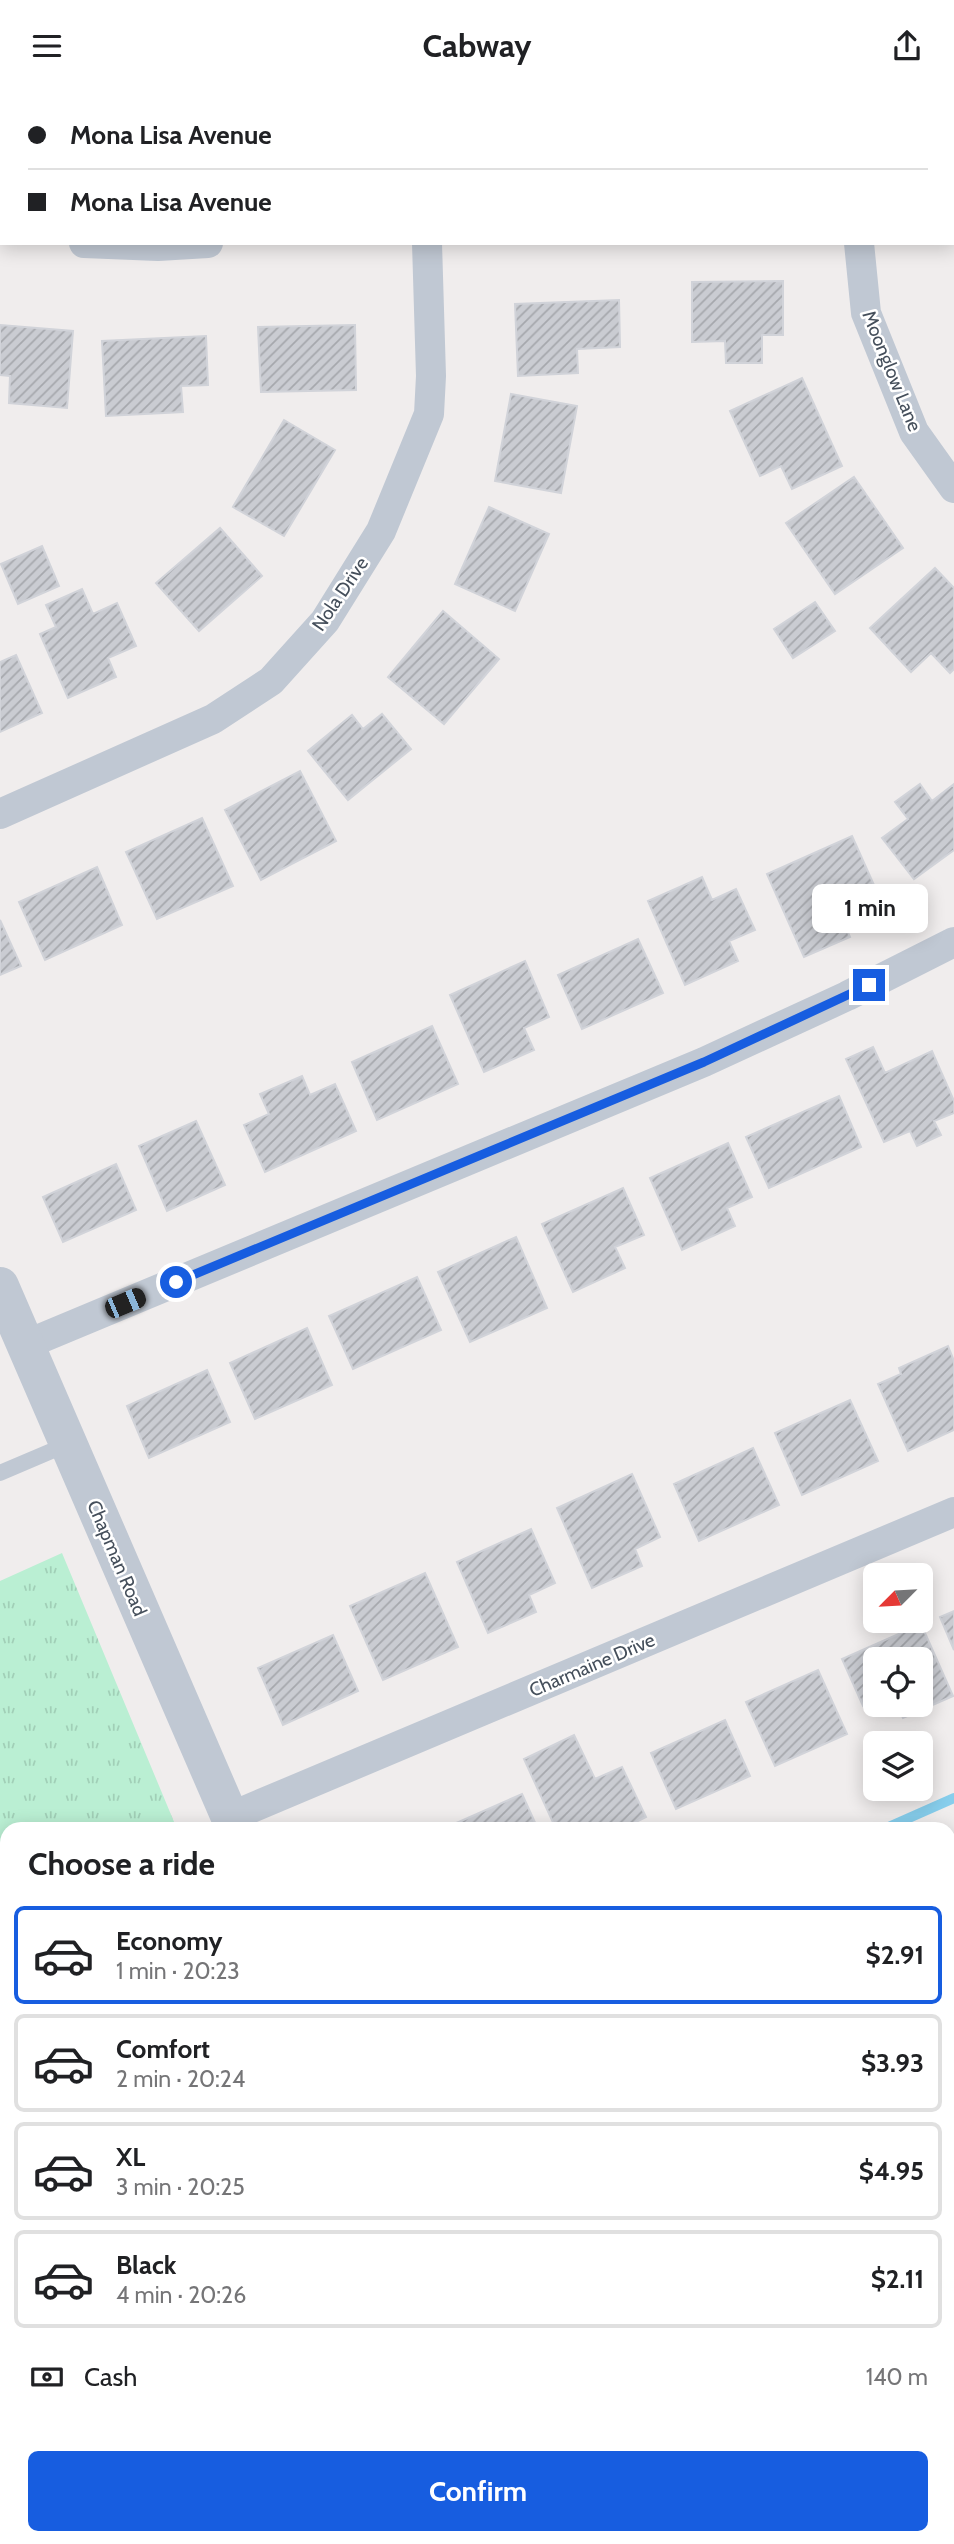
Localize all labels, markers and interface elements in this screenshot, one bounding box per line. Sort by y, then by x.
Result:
text: Cabway [422,26,532,65]
icon: menu [28,27,66,65]
icon: share [888,27,926,65]
text: Mona Lisa Avenue [70,119,272,151]
text: Mona Lisa Avenue [70,186,272,218]
street label: Moonglow Lane [857,307,927,435]
street label: Nola Drive [307,553,373,635]
callout: 1 min [811,883,927,933]
text: 1 min [844,894,896,922]
route end [853,969,885,1001]
route start [160,1266,192,1298]
car [102,1285,149,1321]
street label: Chapman Road [82,1497,152,1619]
north arrow [863,1563,933,1633]
map controls [863,1563,933,1801]
street label: Charmaine Drive [526,1628,658,1702]
button: locate [863,1647,933,1717]
button: layers [863,1731,933,1801]
text: Choose a ride [28,1844,215,1883]
icon: car [32,1924,95,1987]
text: Economy [116,1925,222,1957]
text: $2.91 [866,1939,924,1971]
text: 1 min · 20:23 [116,1957,240,1985]
icon: car [32,2032,95,2095]
text: Comfort [116,2033,210,2065]
text: $3.93 [861,2047,924,2079]
text: 2 min · 20:24 [116,2065,245,2093]
icon: car [32,2140,95,2203]
text: XL [116,2141,145,2173]
text: $4.95 [859,2155,924,2187]
text: 3 min · 20:25 [116,2173,245,2201]
icon: car [32,2248,95,2311]
text: Black [116,2249,176,2281]
text: $2.11 [871,2263,924,2295]
text: 4 min · 20:26 [116,2281,246,2309]
icon: cash [28,2358,66,2396]
text: Cash [84,2361,137,2393]
text: 140 m [866,2363,928,2391]
button: Confirm [28,2451,928,2531]

